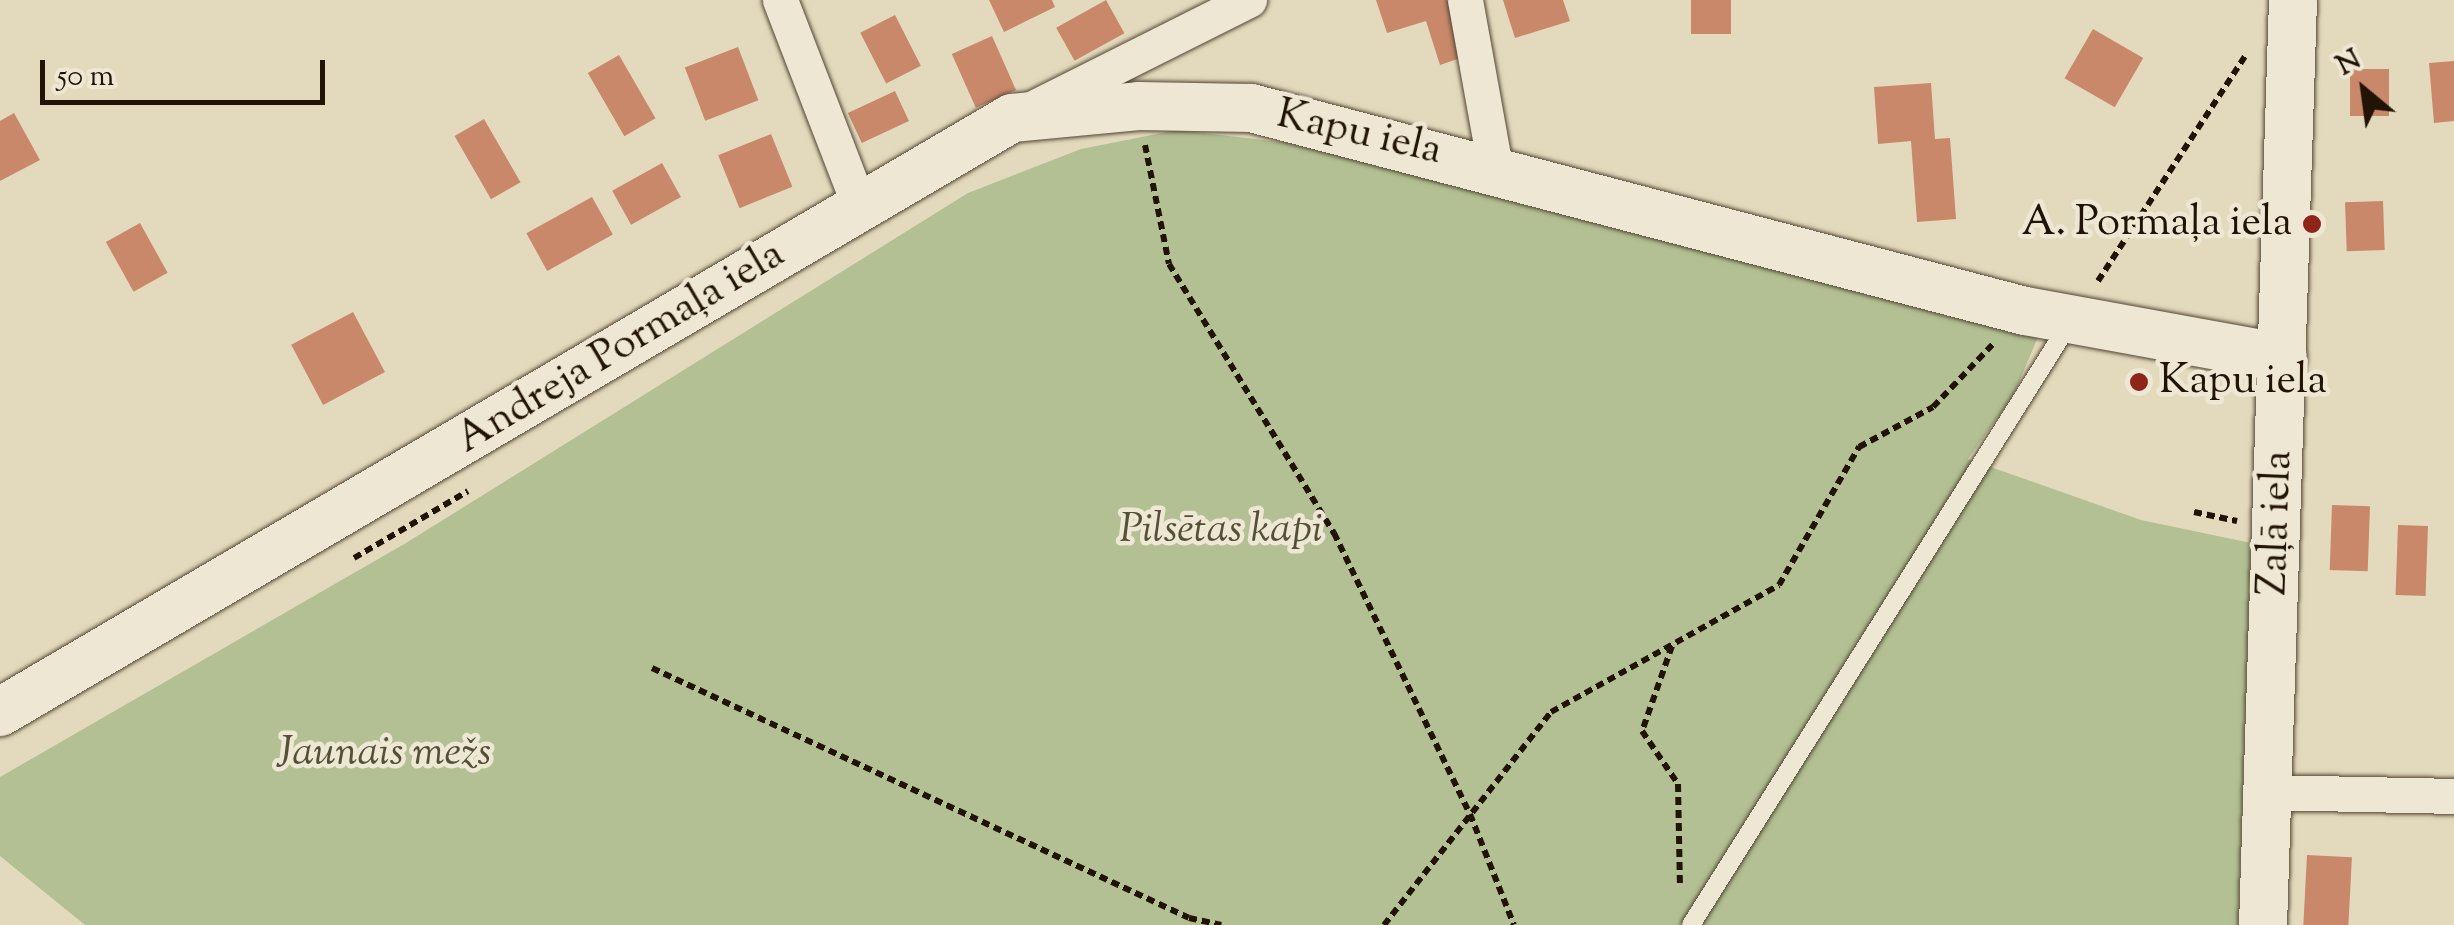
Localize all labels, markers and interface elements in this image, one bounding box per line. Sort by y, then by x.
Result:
scale bar [45,40,330,102]
north arrow [2314,40,2414,140]
text: N [2330,41,2369,87]
text: 50 m [57,56,114,99]
street label: Kapu iela [1272,91,1446,177]
place label: A. Pormaļa iela [2021,199,2292,249]
marker: A. Pormaļa iela [2301,213,2323,235]
street label: Andreja Pormaļa iela [448,230,794,466]
place label: Kapu iela [2159,357,2327,407]
marker: Kapu iela [2128,371,2150,393]
street label: Zaļā iela [2249,450,2305,596]
park label: Pilsētas kapi [1120,506,1322,556]
park label: Jaunais mežs [277,729,491,779]

